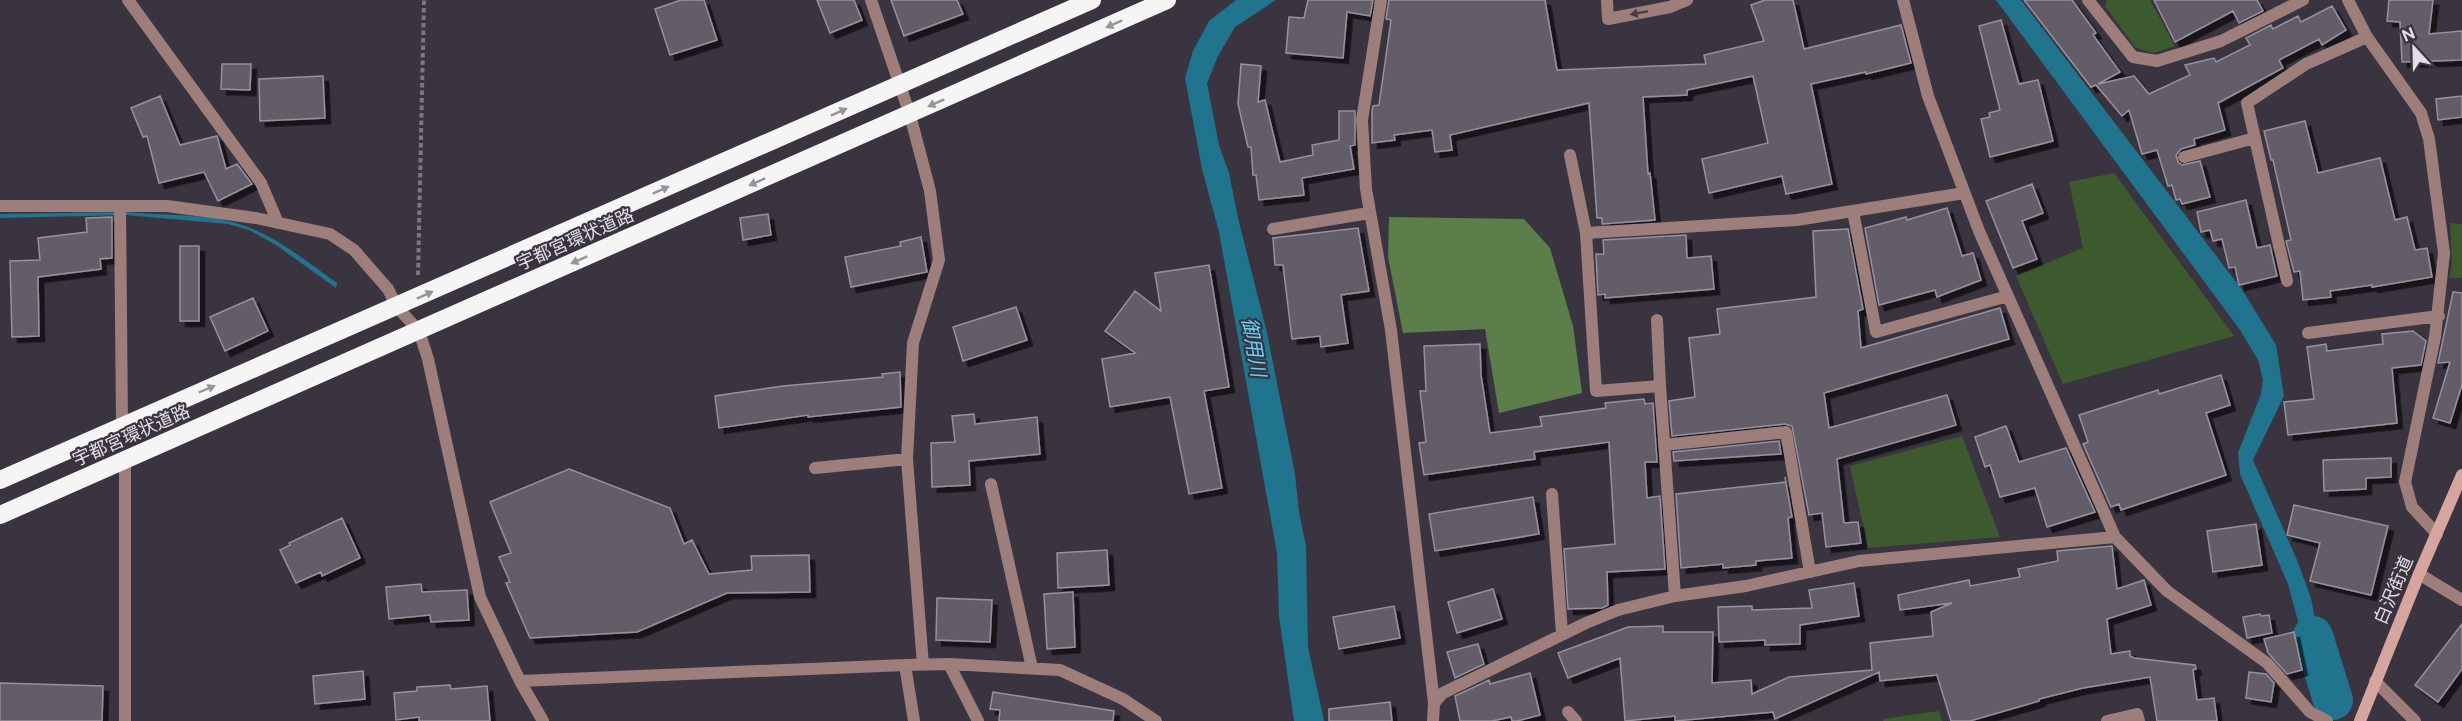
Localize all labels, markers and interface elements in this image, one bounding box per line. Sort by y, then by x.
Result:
one-way arrow [1629,9,1648,18]
north arrow [2384,18,2444,78]
one-way arrow [1105,20,1123,29]
text: N [2399,23,2418,46]
one-way arrow [926,98,944,108]
one-way arrow [830,106,848,116]
one-way arrow [748,177,766,187]
one-way arrow [652,186,669,195]
street label: 宇都宮環状道路 [513,204,637,274]
one-way arrow [570,256,588,265]
one-way arrow [416,290,434,300]
water label: 御用川 [1237,315,1271,381]
one-way arrow [199,385,216,394]
street label: 宇都宮環状道路 [69,400,193,470]
street label: 白沢街道 [2369,553,2417,627]

